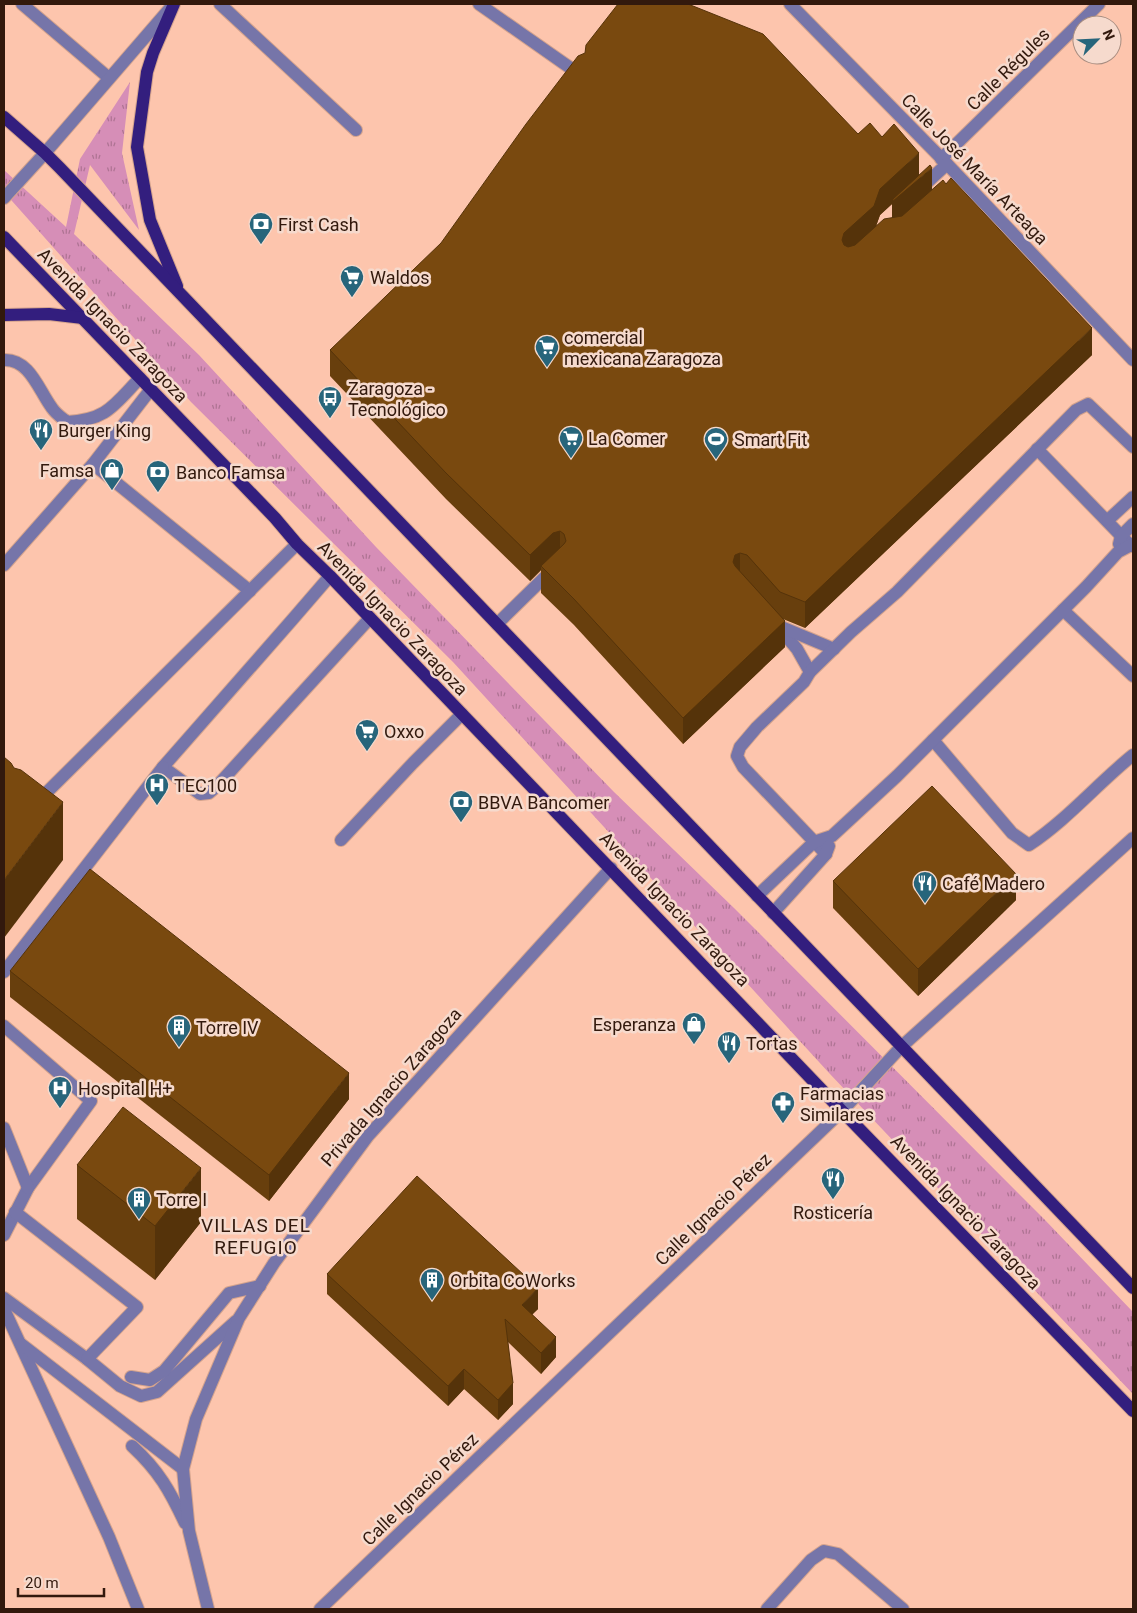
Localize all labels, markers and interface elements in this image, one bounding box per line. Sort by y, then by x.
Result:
north arrow [1072,15,1122,65]
street label: Calle Régules [962,23,1054,115]
text: N [1100,27,1118,42]
street label: Calle José María Arteaga [897,89,1053,249]
bank icon: First Cash [248,211,274,245]
place label: First Cash [278,214,359,235]
street label: Avenida Ignacio Zaragoza [34,243,192,407]
supermarket icon: Waldos [339,264,365,298]
place label: Waldos [370,267,430,288]
place label: comercial mexicana Zaragoza [564,327,721,369]
supermarket icon: comercial mexicana Zaragoza [534,334,560,368]
place label: Zaragoza - Tecnológico [348,378,446,420]
bus stop icon: Zaragoza - Tecnológico [317,385,343,419]
restaurant icon: Burger King [28,417,54,451]
place label: Burger King [58,420,151,441]
supermarket icon: La Comer [558,425,584,459]
sports icon: Smart Fit [703,426,729,460]
place label: La Comer [588,428,665,449]
place label: Smart Fit [734,429,807,450]
shop icon: Famsa [99,457,125,491]
bank icon: Banco Famsa [145,459,171,493]
place label: Famsa [40,460,94,481]
place label: Banco Famsa [176,462,285,483]
street label: Avenida Ignacio Zaragoza [314,536,472,700]
supermarket icon: Oxxo [354,718,380,752]
place label: Oxxo [384,721,424,742]
hospital icon: TEC100 [144,772,170,806]
place label: TEC100 [174,775,237,796]
bank icon: BBVA Bancomer [448,789,474,823]
place label: BBVA Bancomer [478,792,609,813]
street label: Avenida Ignacio Zaragoza [596,827,754,991]
restaurant icon: Café Madero [912,870,938,904]
place label: Café Madero [942,873,1045,894]
street label: Privada Ignacio Zaragoza [317,1004,465,1170]
shop icon: Esperanza [681,1011,707,1045]
building icon: Torre IV [166,1014,192,1048]
place label: Esperanza [593,1014,676,1035]
place label: Torre IV [196,1017,259,1038]
restaurant icon: Tortas [716,1030,742,1064]
place label: Tortas [746,1033,798,1054]
hospital icon: Hospital H+ [47,1075,73,1109]
place label: Hospital H+ [78,1078,172,1099]
place label: Farmacias Similares [800,1083,884,1125]
pharmacy icon: Farmacias Similares [770,1090,796,1124]
street label: Avenida Ignacio Zaragoza [887,1130,1045,1294]
street label: Calle Ignacio Pérez [651,1148,775,1270]
restaurant icon: Rosticería [820,1166,846,1200]
building icon: Torre I [126,1186,152,1220]
place label: Torre I [156,1189,207,1210]
place label: Rosticería [793,1202,873,1223]
district label: VILLAS DEL REFUGIO [201,1214,311,1259]
building icon: Orbita CoWorks [419,1267,445,1301]
place label: Orbita CoWorks [450,1270,576,1291]
street label: Calle Ignacio Pérez [358,1428,482,1550]
scale bar [18,1566,104,1598]
text: 20 m [25,1574,59,1592]

